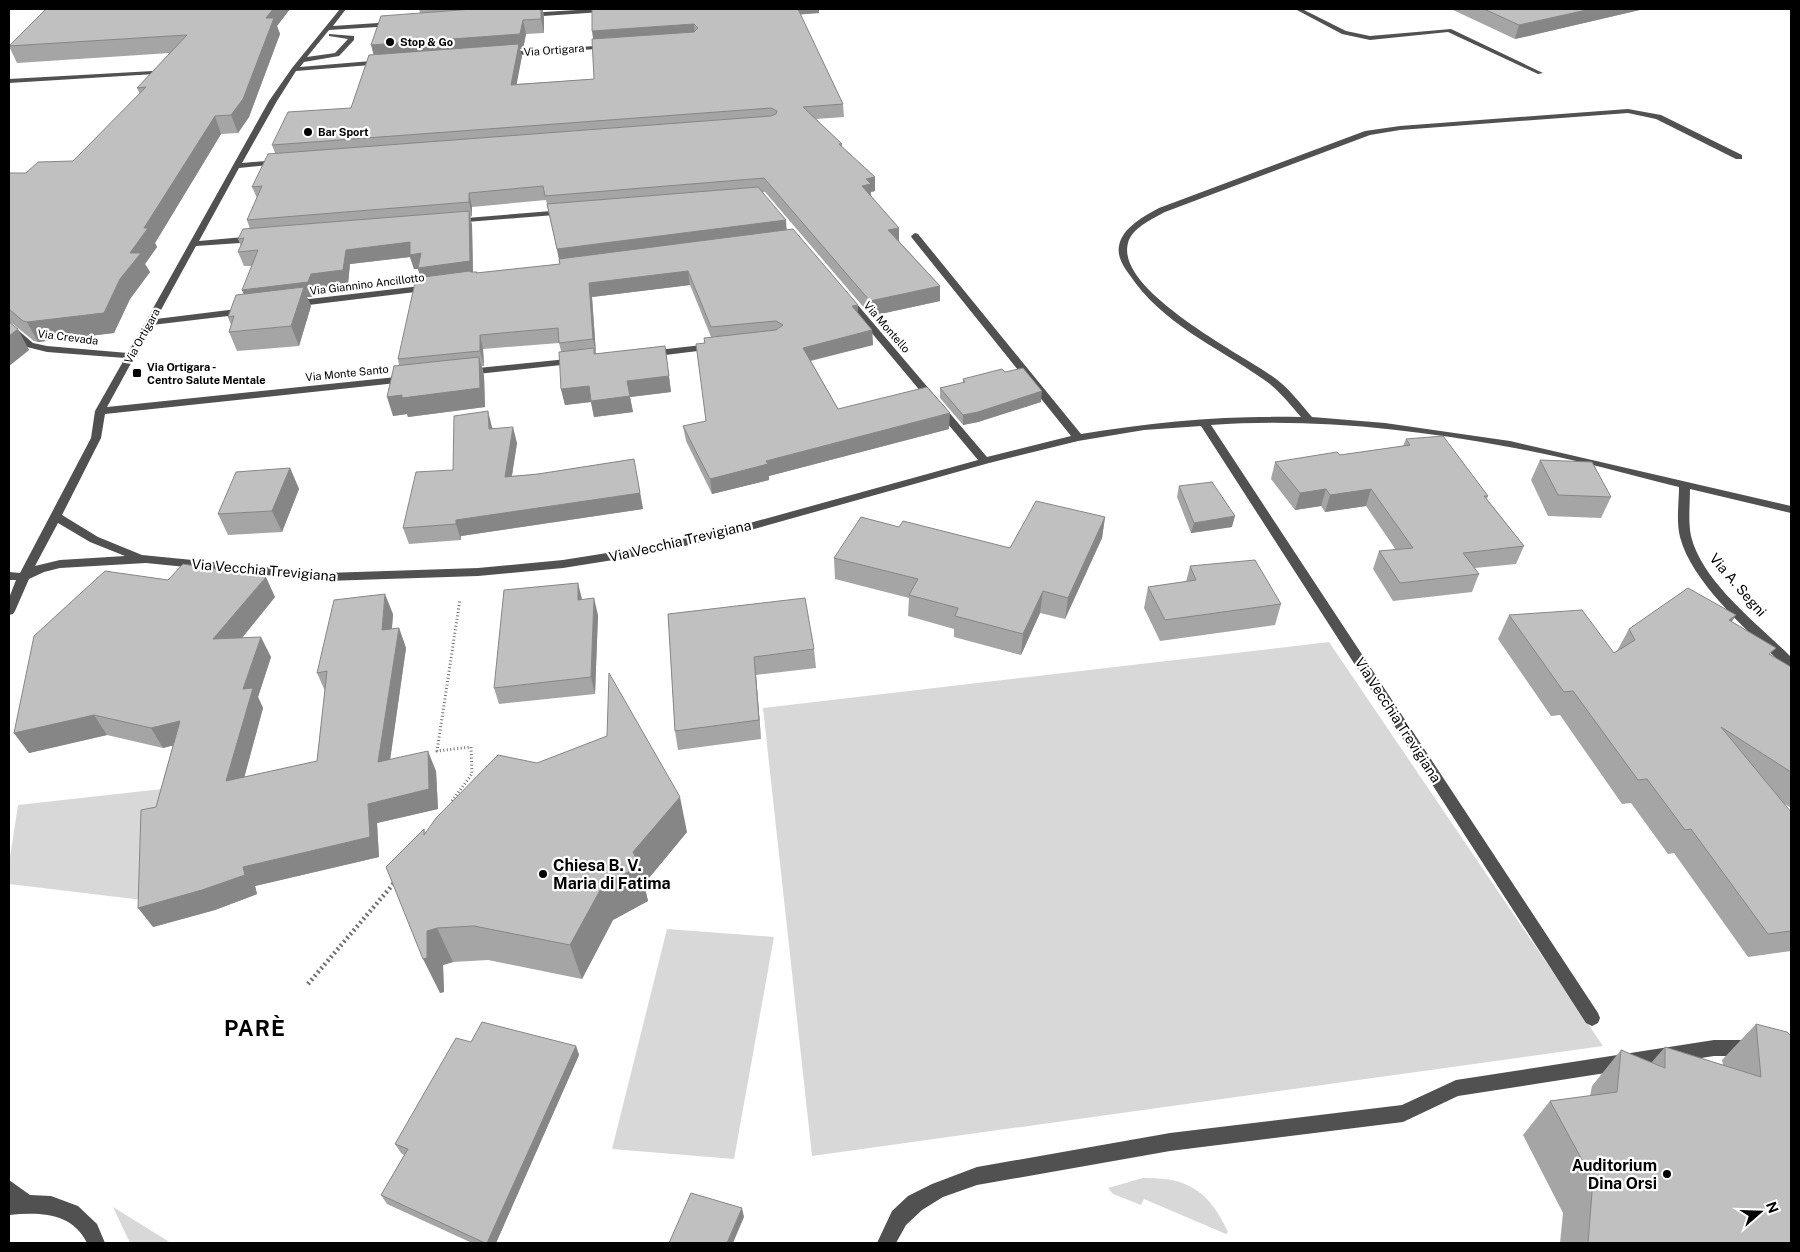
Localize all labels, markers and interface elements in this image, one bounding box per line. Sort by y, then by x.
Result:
marker: Stop & Go [384,36,396,48]
place label: Stop & Go [400,36,453,48]
street label: Via Ortigara [523,42,585,58]
marker: Bar Sport [302,126,314,138]
place label: Bar Sport [318,126,369,138]
street label: Via Giannino Ancillotto [309,271,425,297]
street label: Via Montello [862,299,912,355]
street label: Via Ortigara [122,306,162,366]
street label: Via Crevada [37,327,99,347]
place label: Via Ortigara - Centro Salute Mentale [147,361,266,386]
street label: Via Monte Santo [305,363,389,383]
marker: Via Ortigara - Centro Salute Mentale [131,367,143,379]
street label: Via Vecchia Trevigiana [607,517,753,565]
street label: Via A. Segni [1706,550,1770,620]
street label: Via Vecchia Trevigiana [191,556,337,584]
street label: Via Vecchia Trevigiana [1352,655,1444,785]
place label: Chiesa B. V. Maria di Fatima [553,856,671,893]
marker: Chiesa B. V. Maria di Fatima [537,868,549,880]
district label: PARÈ [224,1015,286,1041]
place label: Auditorium Dina Orsi [1572,1156,1657,1193]
marker: Auditorium Dina Orsi [1661,1168,1673,1180]
north arrow [1735,1187,1785,1237]
text: N [1763,1200,1782,1215]

